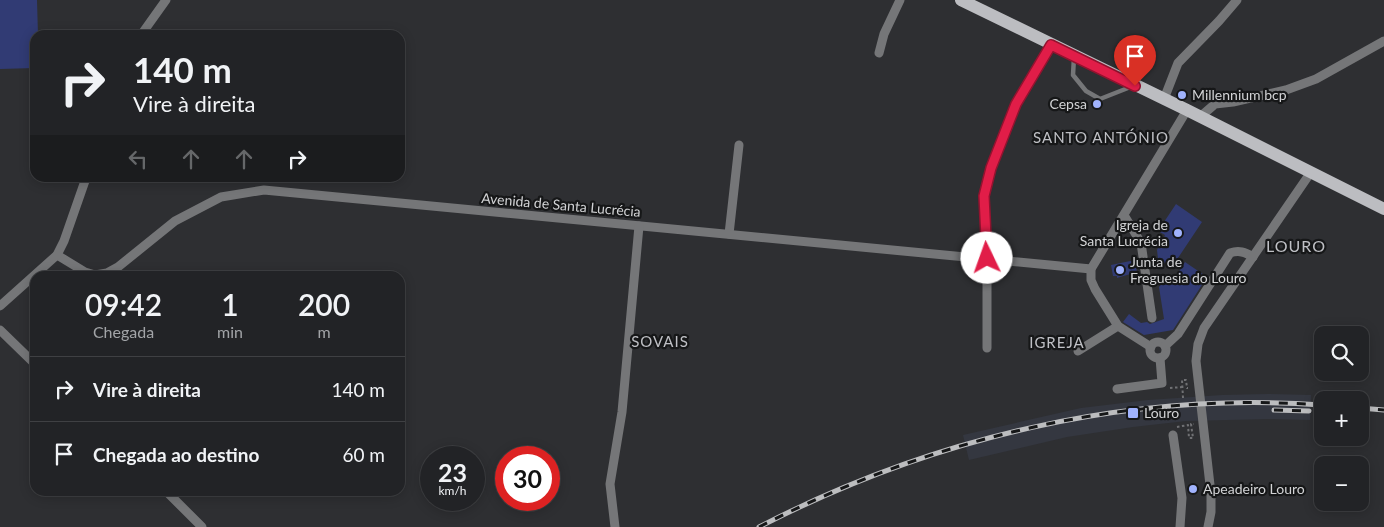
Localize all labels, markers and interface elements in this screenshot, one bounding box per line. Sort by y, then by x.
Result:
pin [1114,35,1156,86]
icon: arrive [1121,42,1149,70]
text: 140 m [133,48,232,90]
icon: right [50,50,115,115]
place label: Millennium bcp [1192,86,1287,103]
marker: Millennium bcp [1176,89,1188,101]
text: Vire à direita [133,90,255,117]
place label: Cepsa [1050,95,1087,112]
marker: Cepsa [1091,98,1103,110]
district label: SANTO ANTÓNIO [1033,128,1169,146]
icon: left [124,145,152,173]
icon: ahead [177,145,205,173]
icon: ahead [230,145,258,173]
icon: right [283,145,311,173]
street label: Avenida de Santa Lucrécia [481,189,641,220]
place label: Igreja de Santa Lucrécia [1080,216,1168,249]
marker: Igreja de Santa Lucrécia [1172,227,1184,239]
position arrow [960,231,1012,283]
district label: LOURO [1266,236,1326,255]
place label: Junta de Freguesia do Louro [1130,253,1247,286]
marker: Junta de Freguesia do Louro [1114,264,1126,276]
text: 09:42 [85,286,162,322]
text: 1 [221,286,239,322]
text: 200 [298,286,350,322]
text: Chegada [93,322,154,341]
text: min [217,322,243,341]
text: m [317,322,331,341]
map controls [1314,326,1369,511]
button: search [1314,326,1369,381]
district label: SOVAIS [631,332,689,350]
district label: IGREJA [1029,333,1085,351]
icon: right [50,375,78,403]
text: Vire à direita [93,378,201,401]
text: 140 m [331,378,385,401]
button: + [1314,391,1369,446]
place label: Louro [1144,404,1179,421]
marker: Louro [1126,406,1140,420]
icon: arrive [50,440,78,468]
text: Chegada ao destino [93,443,259,466]
text: 60 m [342,443,385,466]
speed limit sign: 30 [495,446,560,511]
button: − [1314,456,1369,511]
text: 23 [438,457,467,487]
place label: Apeadeiro Louro [1203,480,1305,497]
text: km/h [438,483,467,498]
marker: Apeadeiro Louro [1187,483,1199,495]

